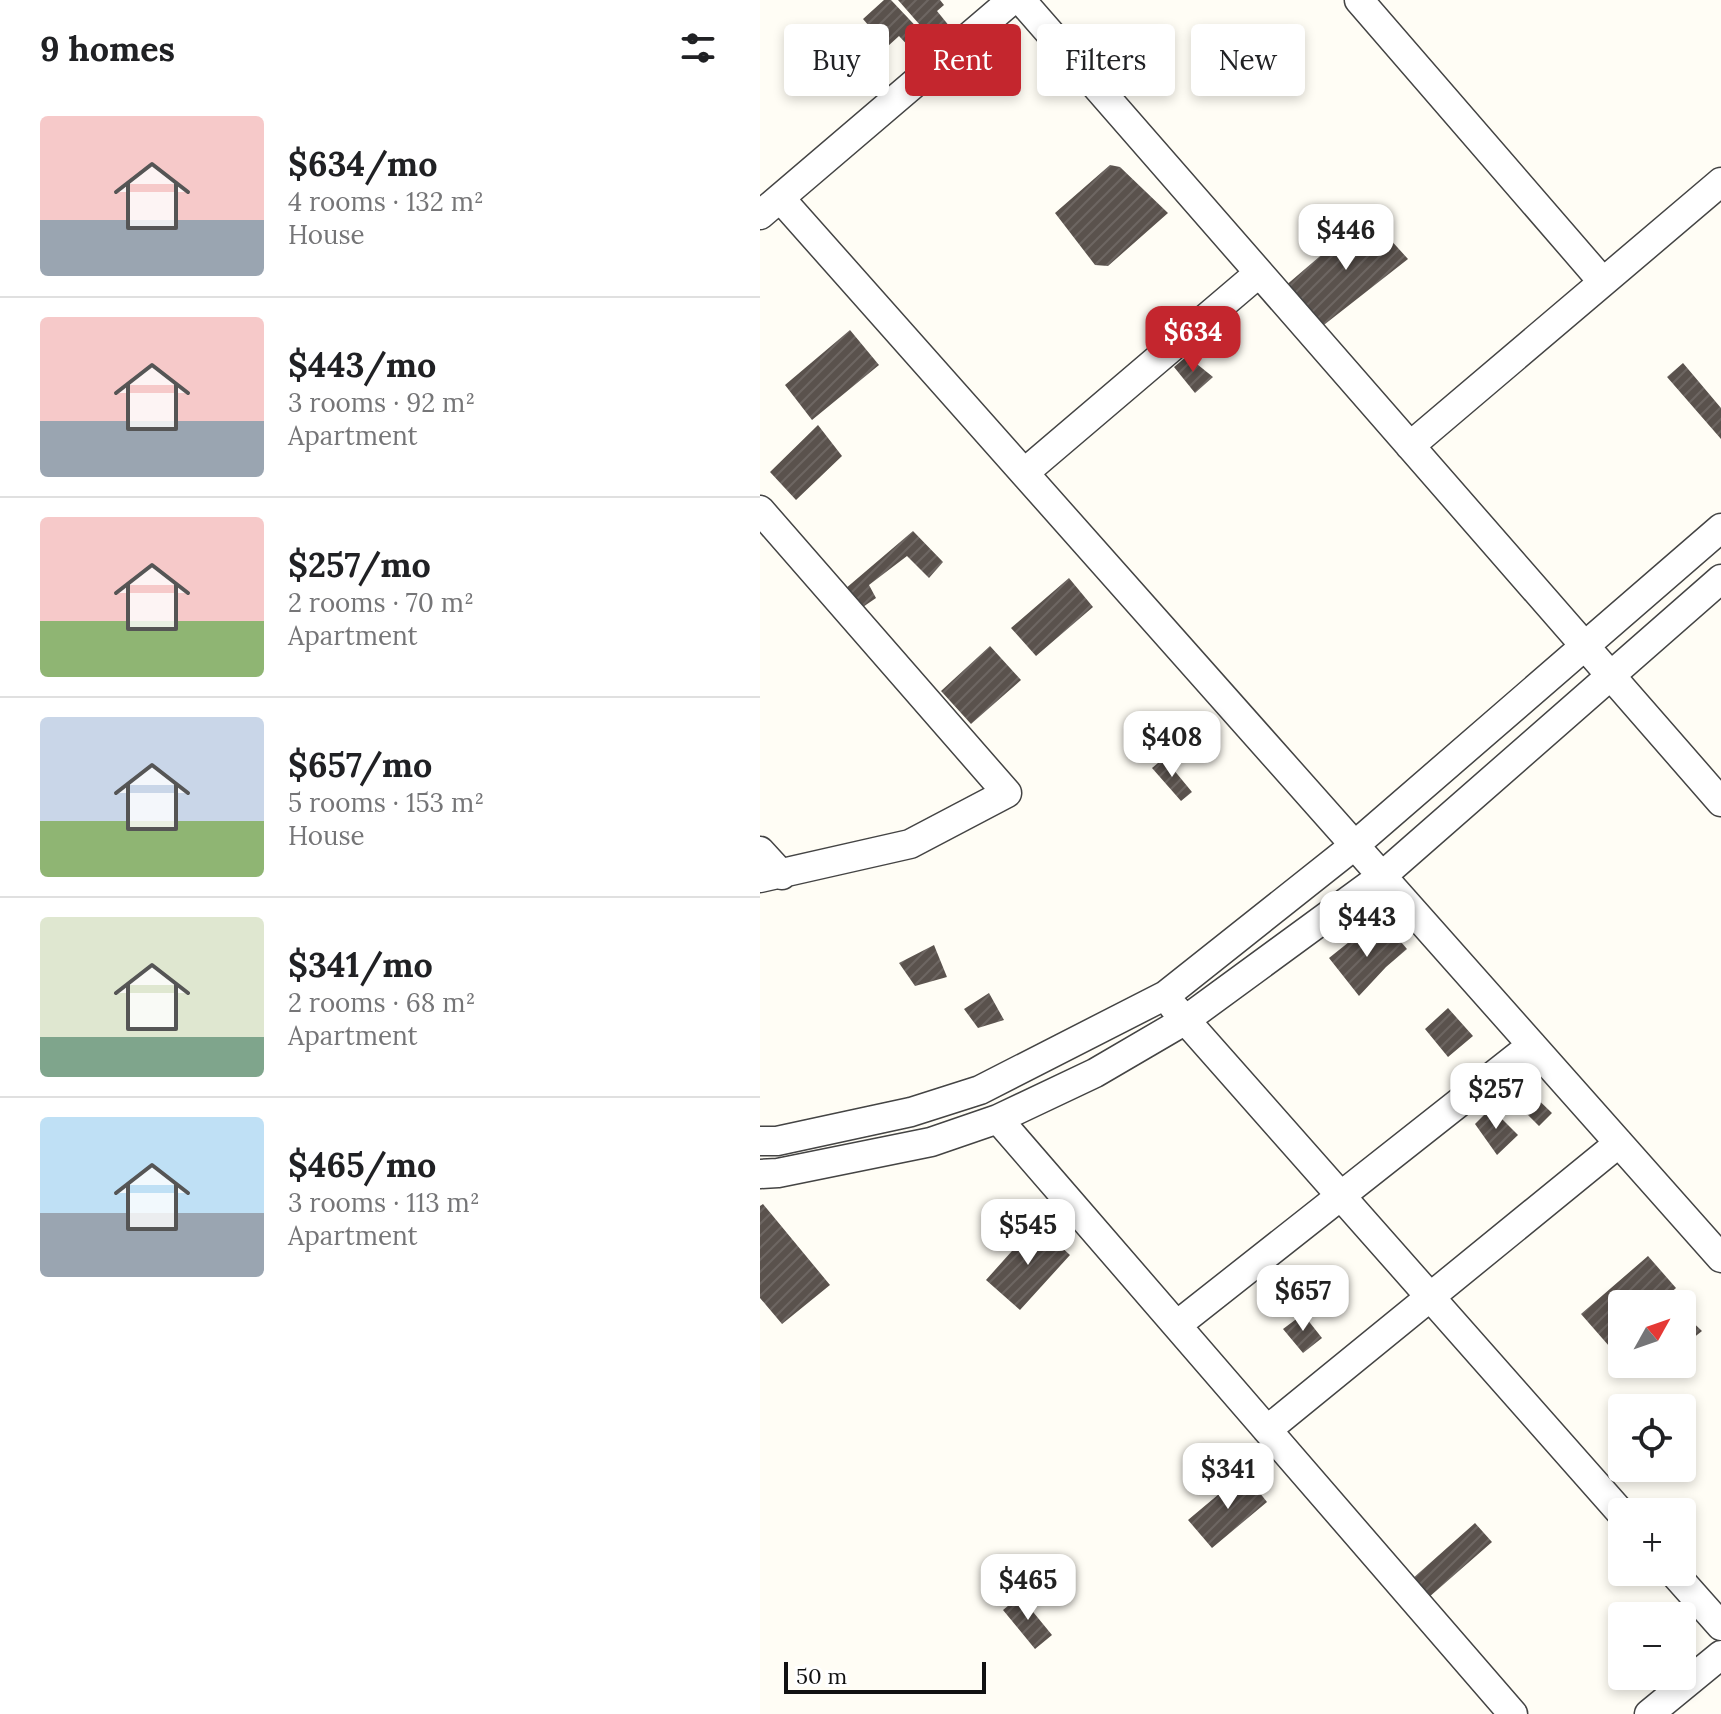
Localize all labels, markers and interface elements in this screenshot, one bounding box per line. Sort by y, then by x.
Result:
chip: Buy [784,24,889,96]
chip: Rent [905,24,1021,96]
chip: Filters [1037,24,1175,96]
chip: New [1191,24,1305,96]
icon: filters [676,26,720,70]
text: 9 homes [40,27,175,70]
text: $634/mo [288,142,437,185]
icon: home [104,148,200,244]
text: 4 rooms · 132 m² [288,185,484,218]
pin: $446 [1299,204,1393,272]
text: $446 [1317,213,1375,246]
text: House [288,218,365,251]
pin: $634 [1146,306,1240,374]
text: $634 [1163,315,1223,348]
text: $443/mo [288,343,436,386]
icon: home [104,349,200,445]
text: 3 rooms · 92 m² [288,386,475,419]
text: Apartment [288,419,418,452]
text: $257/mo [288,543,431,586]
icon: home [104,549,200,645]
text: 2 rooms · 70 m² [288,586,474,619]
text: Apartment [288,619,418,652]
pin: $408 [1125,711,1219,779]
text: $408 [1142,720,1202,753]
text: $657/mo [288,743,432,786]
icon: home [104,749,200,845]
text: 5 rooms · 153 m² [288,786,484,819]
text: House [288,819,365,852]
pin: $443 [1320,891,1414,959]
text: $443 [1338,900,1396,933]
text: $341/mo [288,943,433,986]
icon: home [104,949,200,1045]
text: 2 rooms · 68 m² [288,986,476,1019]
text: Apartment [288,1019,418,1052]
pin: $257 [1449,1063,1543,1131]
text: $257 [1468,1072,1524,1105]
text: $465/mo [288,1143,436,1186]
icon: home [104,1149,200,1245]
text: 3 rooms · 113 m² [288,1186,480,1219]
pin: $545 [981,1199,1075,1267]
text: $545 [999,1208,1057,1241]
text: Apartment [288,1219,418,1252]
pin: $657 [1256,1265,1350,1333]
text: $657 [1275,1274,1331,1307]
north arrow [1608,1290,1696,1378]
map controls [1608,1290,1696,1690]
button: locate [1608,1394,1696,1482]
pin: $341 [1181,1443,1275,1511]
text: $341 [1201,1452,1255,1485]
button: + [1608,1498,1696,1586]
pin: $465 [981,1554,1075,1622]
text: $465 [999,1563,1057,1596]
button: − [1608,1602,1696,1690]
scale bar [784,1658,986,1694]
text: 50 m [796,1662,847,1690]

